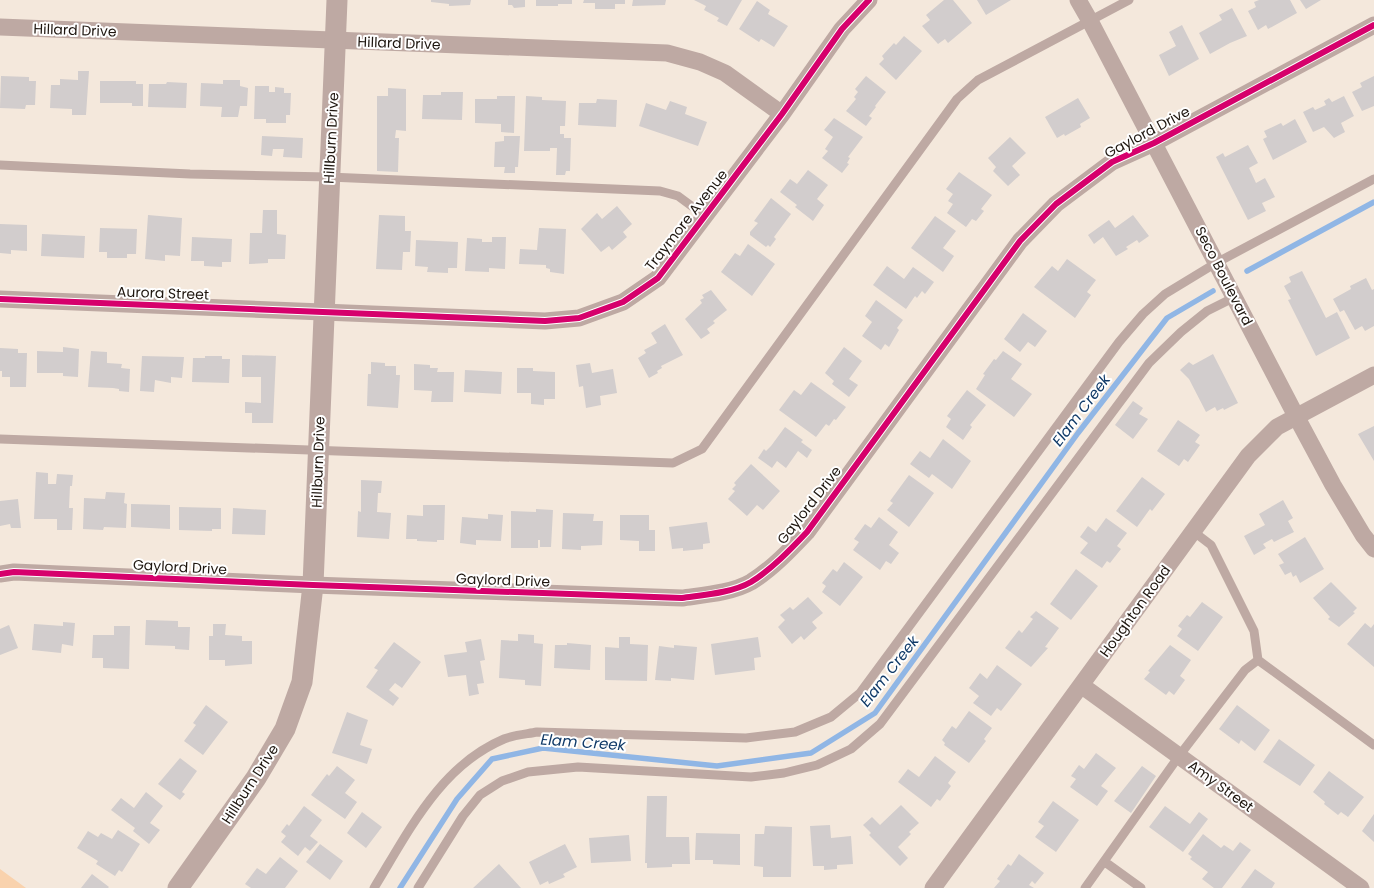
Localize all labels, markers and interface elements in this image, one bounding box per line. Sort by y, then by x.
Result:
street label: Hillard Drive [33,19,117,41]
street label: Hillard Drive [357,32,441,54]
street label: Hillburn Drive [319,91,343,184]
street label: Gaylord Drive [1101,101,1194,163]
street label: Traymore Avenue [640,165,732,275]
street label: Seco Boulevard [1190,223,1258,329]
street label: Aurora Street [117,281,209,305]
water label: Elam Creek [1047,369,1116,450]
street label: Hillburn Drive [306,416,330,508]
street label: Gaylord Drive [772,461,846,548]
street label: Gaylord Drive [132,555,228,579]
street label: Houghton Road [1095,561,1175,661]
street label: Gaylord Drive [456,568,551,592]
water label: Elam Creek [855,630,924,711]
water label: Elam Creek [540,729,627,756]
street label: Hillburn Drive [217,740,283,828]
street label: Amy Street [1184,755,1258,817]

